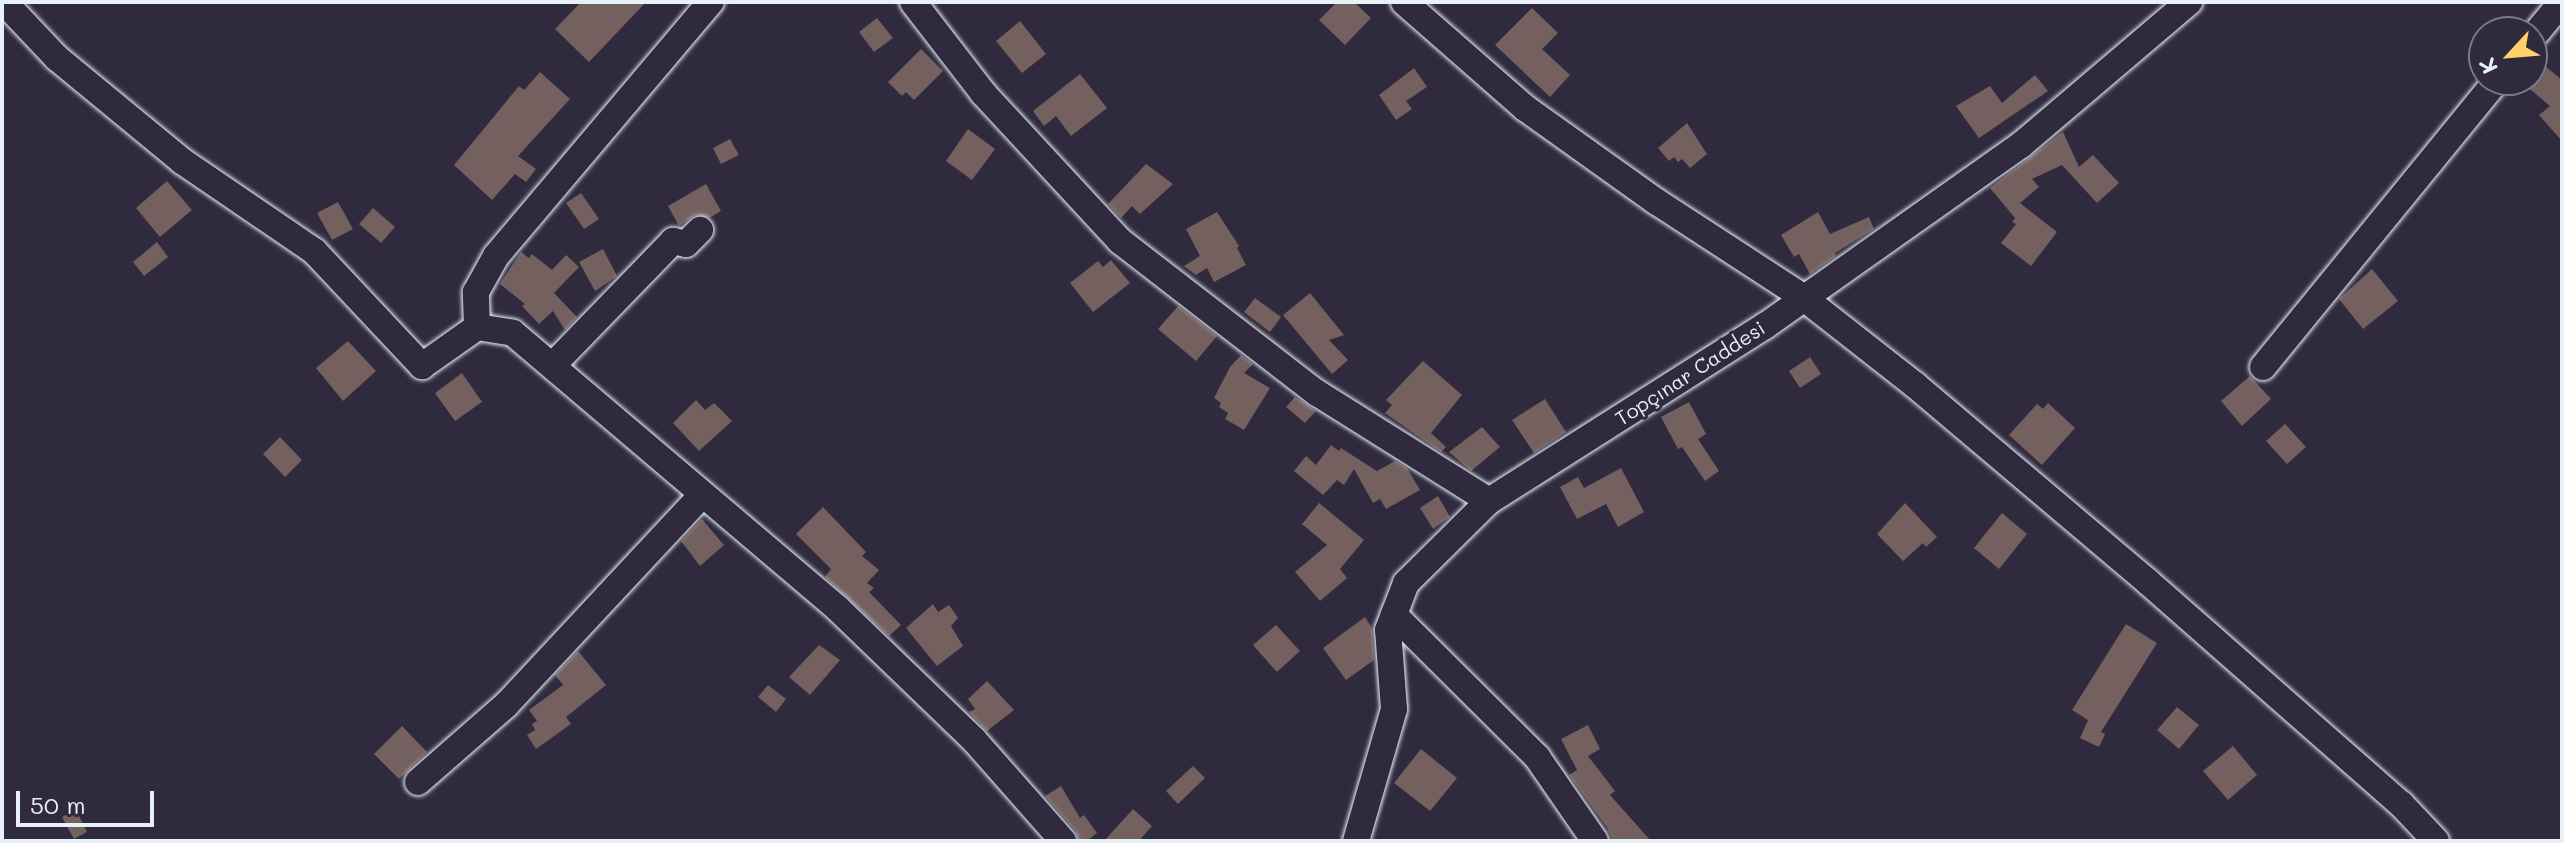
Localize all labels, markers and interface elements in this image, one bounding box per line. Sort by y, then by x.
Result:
north arrow [2468,16,2548,96]
text: K [2472,53,2504,79]
street label: Topçınar Caddesi [1611,316,1769,430]
scale bar [20,775,158,825]
text: 50 m [30,789,86,820]

